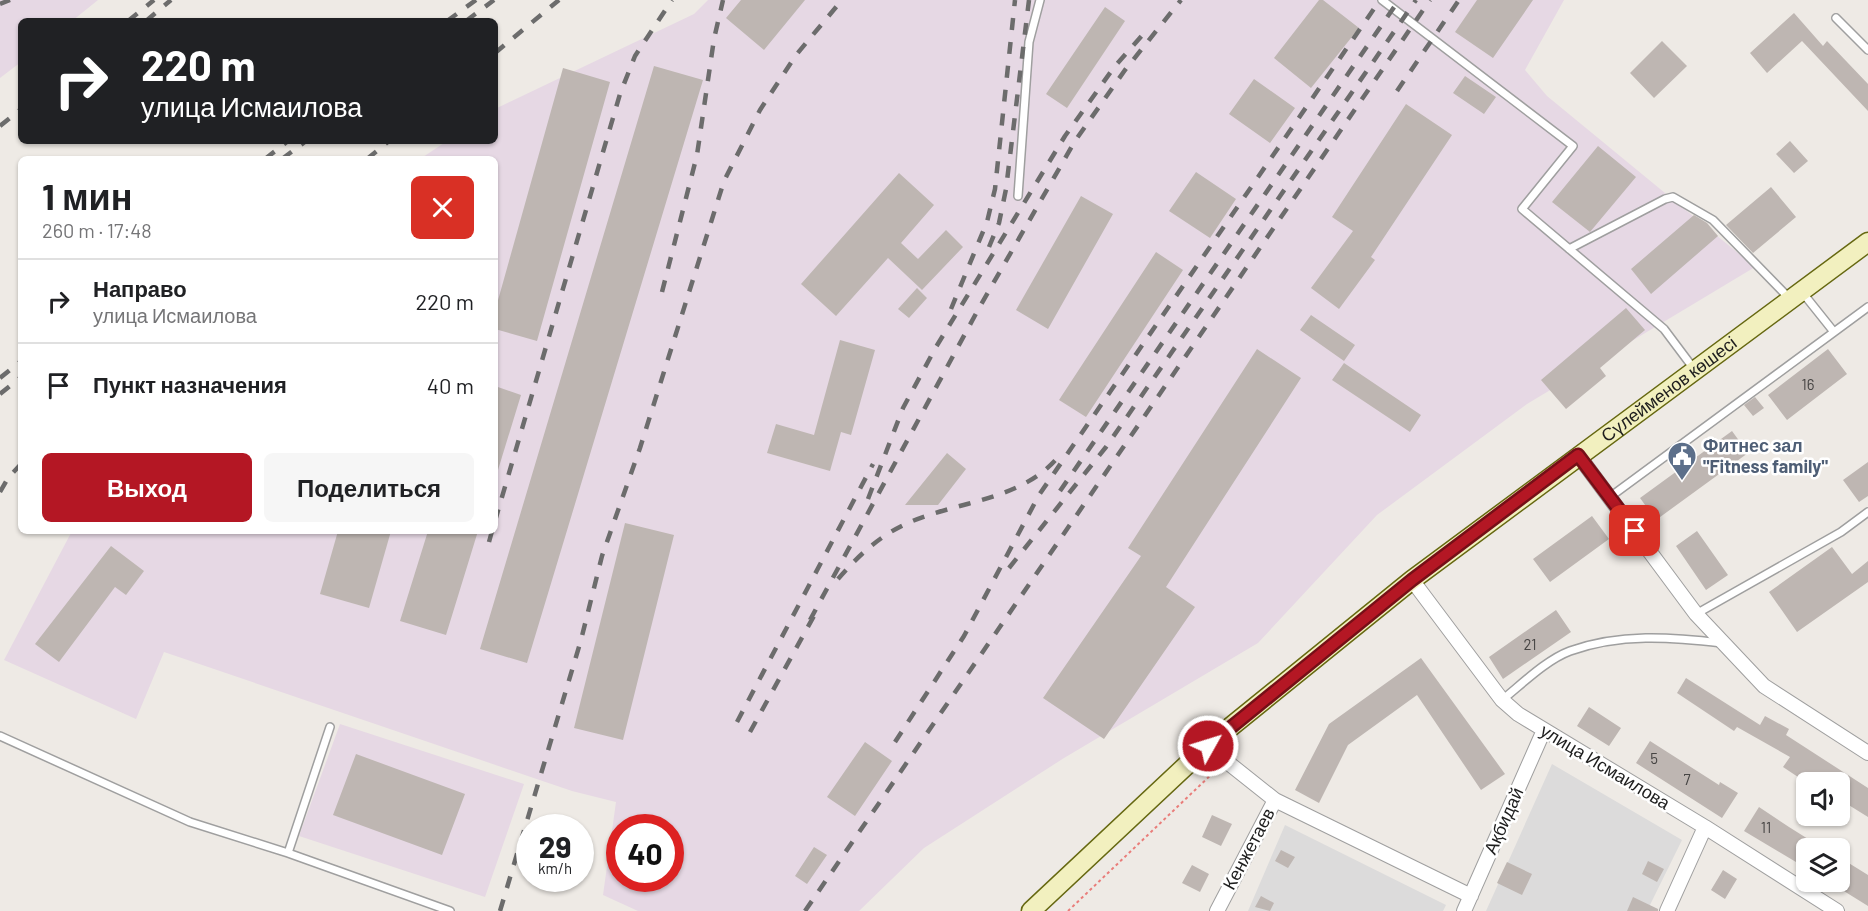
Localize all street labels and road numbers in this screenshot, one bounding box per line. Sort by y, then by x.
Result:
street label: Сүлейменов көшесі [1596,331,1741,446]
street label: улица Исмаилова [1537,719,1675,814]
street label: Ақбидай [1479,784,1528,857]
street label: Кенжетаев [1217,804,1279,893]

